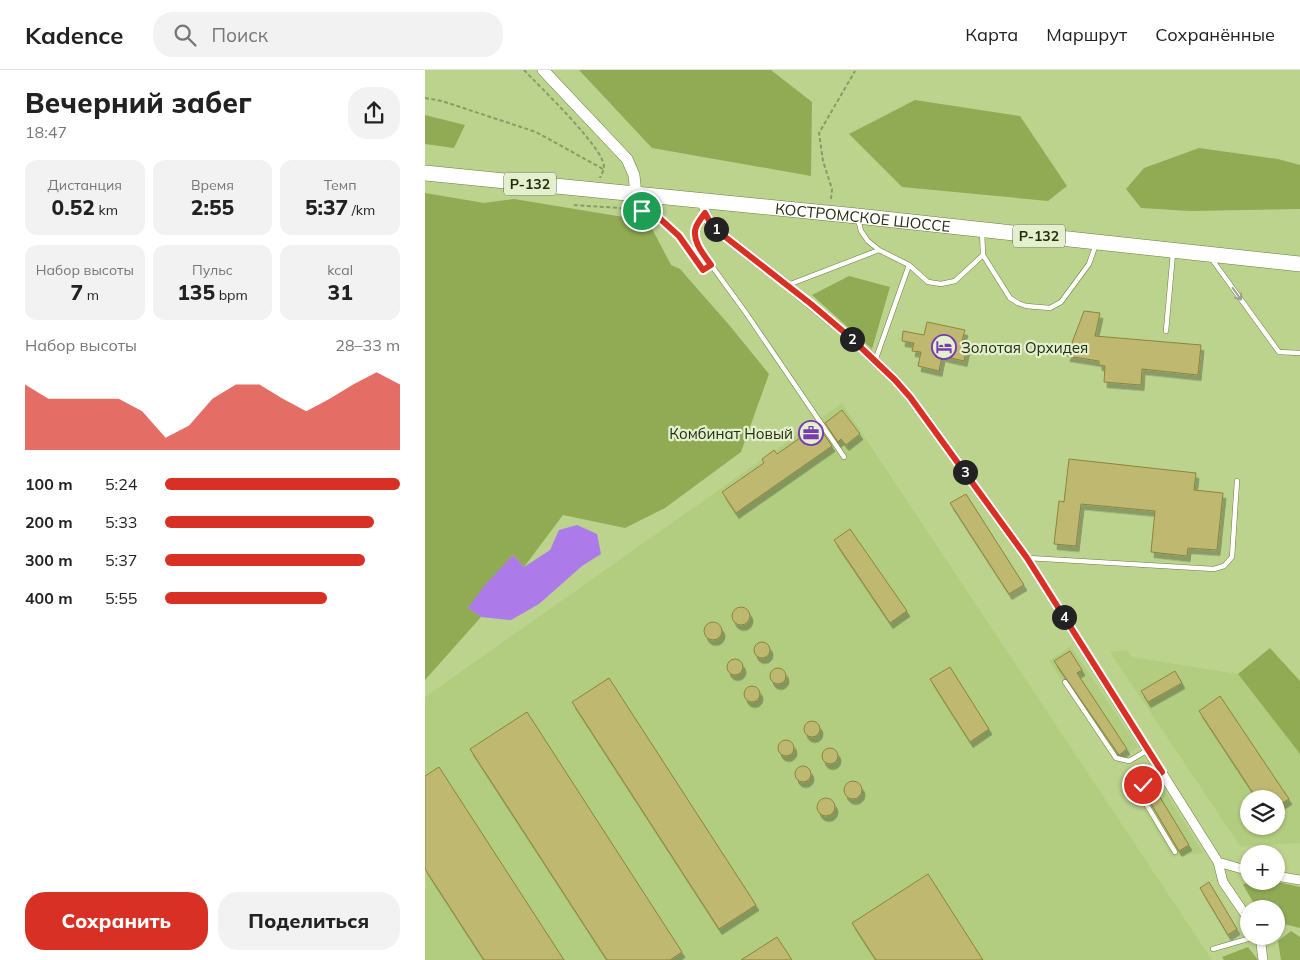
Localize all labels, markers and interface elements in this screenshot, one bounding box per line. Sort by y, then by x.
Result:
search box [153,12,503,57]
text: Kadence [25,20,123,50]
icon: search [171,21,199,49]
text: Поиск [211,23,268,47]
text: Карта [965,23,1018,46]
text: Маршрут [1046,23,1127,46]
text: Сохранённые [1155,23,1275,46]
text: Вечерний забег [25,85,252,120]
button: share [348,87,400,139]
text: 18:47 [25,122,67,142]
road number: Р-132 [504,172,556,196]
text: Дистанция [48,176,122,194]
text: Время [191,176,234,194]
text: Темп [324,176,357,194]
pin [621,190,663,232]
text: 0.52 [52,194,95,220]
text: 2:55 [191,194,234,220]
text: 5:37 [305,194,348,220]
icon: arrive [628,197,656,225]
street label: КОСТРОМСКОЕ ШОССЕ [774,198,952,236]
text: km [95,201,118,219]
text: /km [348,201,375,219]
pin: 1 [703,216,729,242]
text: 1 [712,220,721,238]
road number: Р-132 [1013,224,1065,248]
text: Набор высоты [36,261,134,279]
text: Пульс [192,261,233,279]
text: kcal [327,261,353,279]
text: 7 [71,279,83,305]
text: 135 [177,279,215,305]
text: 31 [328,279,353,305]
text: m [83,286,99,304]
text: bpm [215,286,248,304]
one-way arrow [1232,287,1242,301]
pin: 2 [839,326,865,352]
text: 2 [848,330,857,348]
hotel icon: Золотая Орхидея [931,334,957,360]
text: Набор высоты [25,335,137,355]
text: 28–33 m [335,335,400,355]
place label: Золотая Орхидея [961,338,1088,357]
office icon: Комбинат Новый [798,420,824,446]
place label: Комбинат Новый [669,424,793,443]
pin: 3 [953,460,977,484]
text: 3 [961,463,970,481]
text: 100 m [25,474,73,494]
text: 5:24 [105,474,137,494]
text: 200 m [25,512,73,532]
text: 5:33 [105,512,137,532]
text: 300 m [25,550,73,570]
text: 5:37 [105,550,137,570]
text: 400 m [25,588,73,608]
text: 5:55 [105,588,137,608]
pin: 4 [1051,604,1077,630]
text: 4 [1060,608,1069,626]
pin [1122,764,1164,806]
icon: check [1129,771,1157,799]
map controls [1240,790,1285,945]
button: layers [1240,790,1285,835]
button: + [1240,845,1285,890]
button: Сохранить [25,892,208,950]
button: Поделиться [218,892,400,950]
button: − [1240,900,1285,945]

